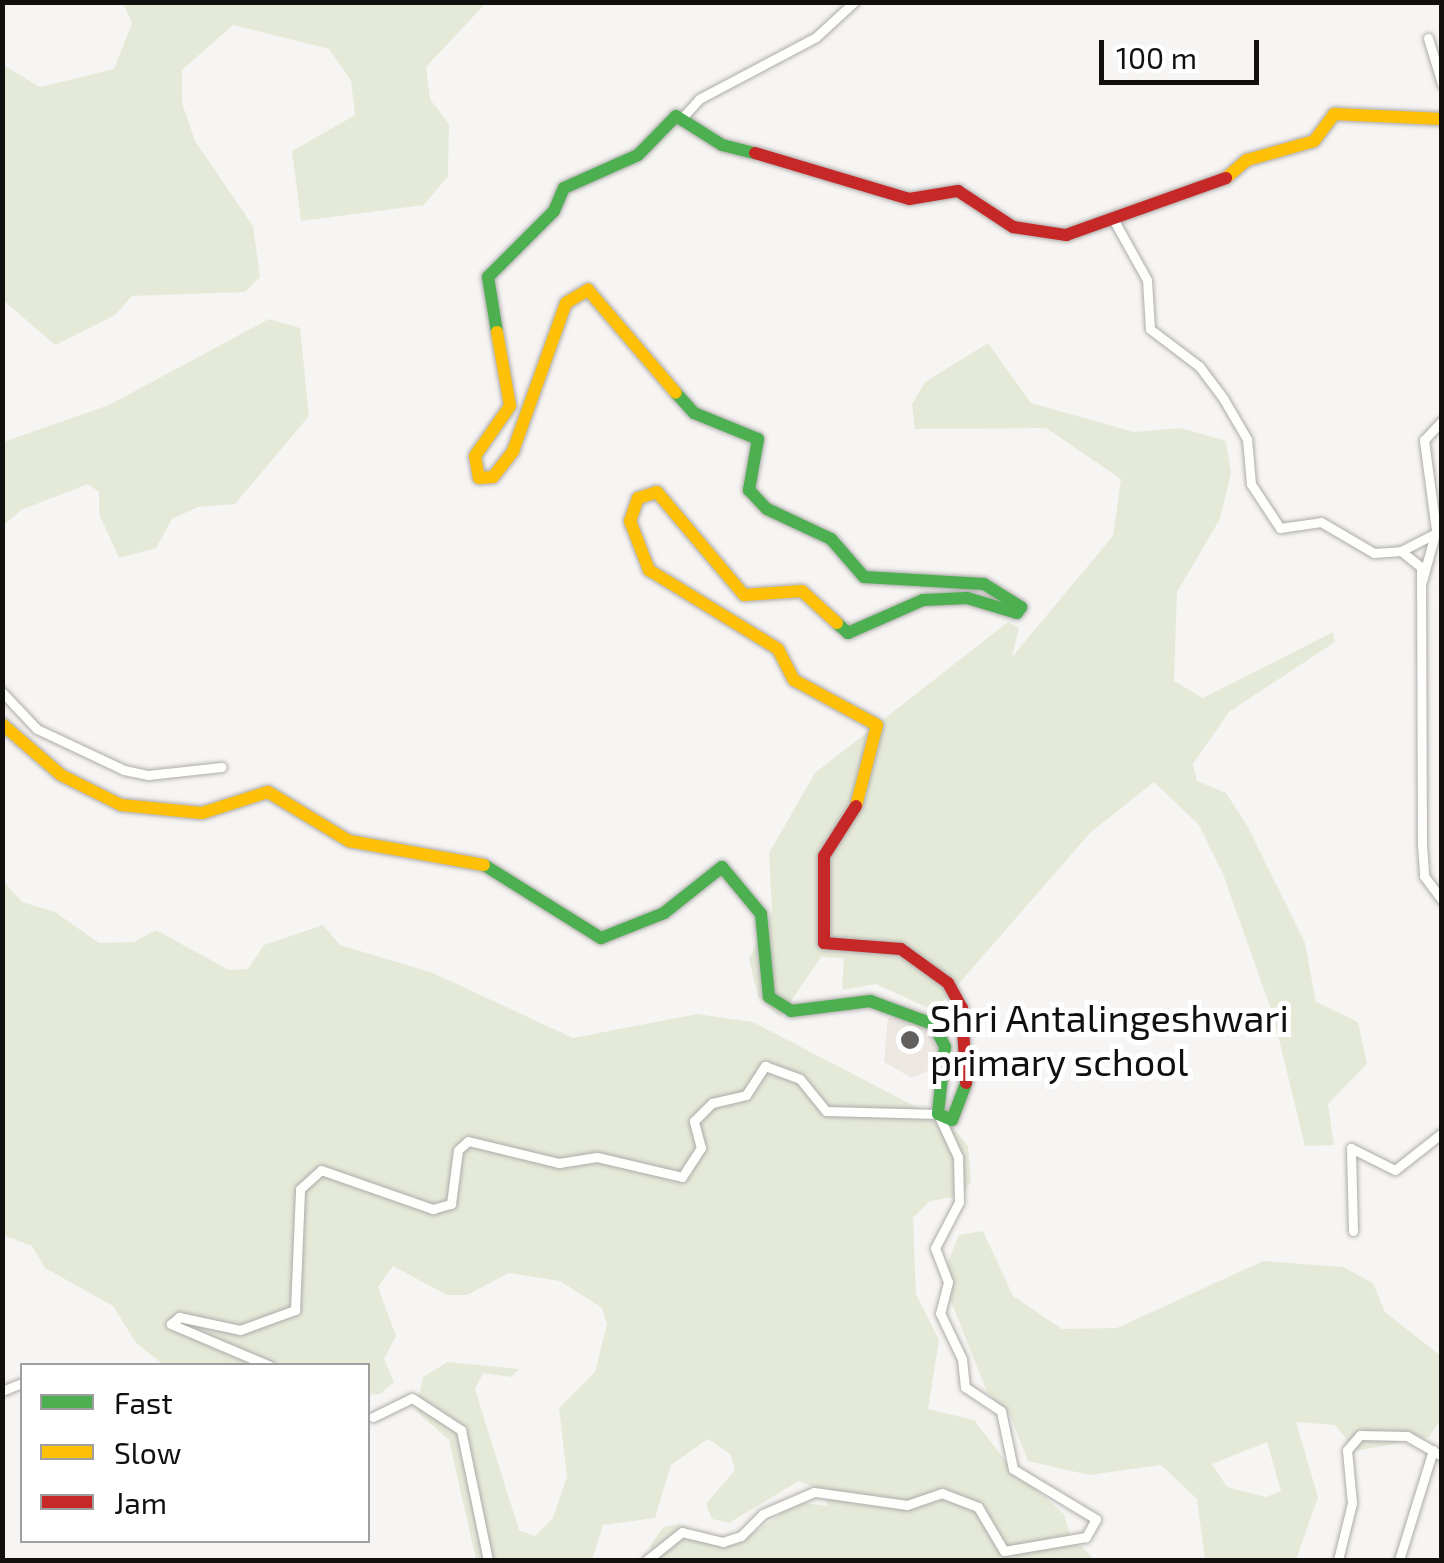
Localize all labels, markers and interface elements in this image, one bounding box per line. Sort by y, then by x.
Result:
scale bar [1104,20,1264,82]
text: 100 m [1116,39,1197,75]
place label: Shri Antalingeshwari primary school [930,995,1290,1084]
marker: Shri Antalingeshwari primary school [899,1029,921,1051]
legend [20,1363,370,1543]
text: Fast [114,1384,173,1420]
text: Slow [114,1434,181,1470]
text: Jam [114,1484,167,1520]

